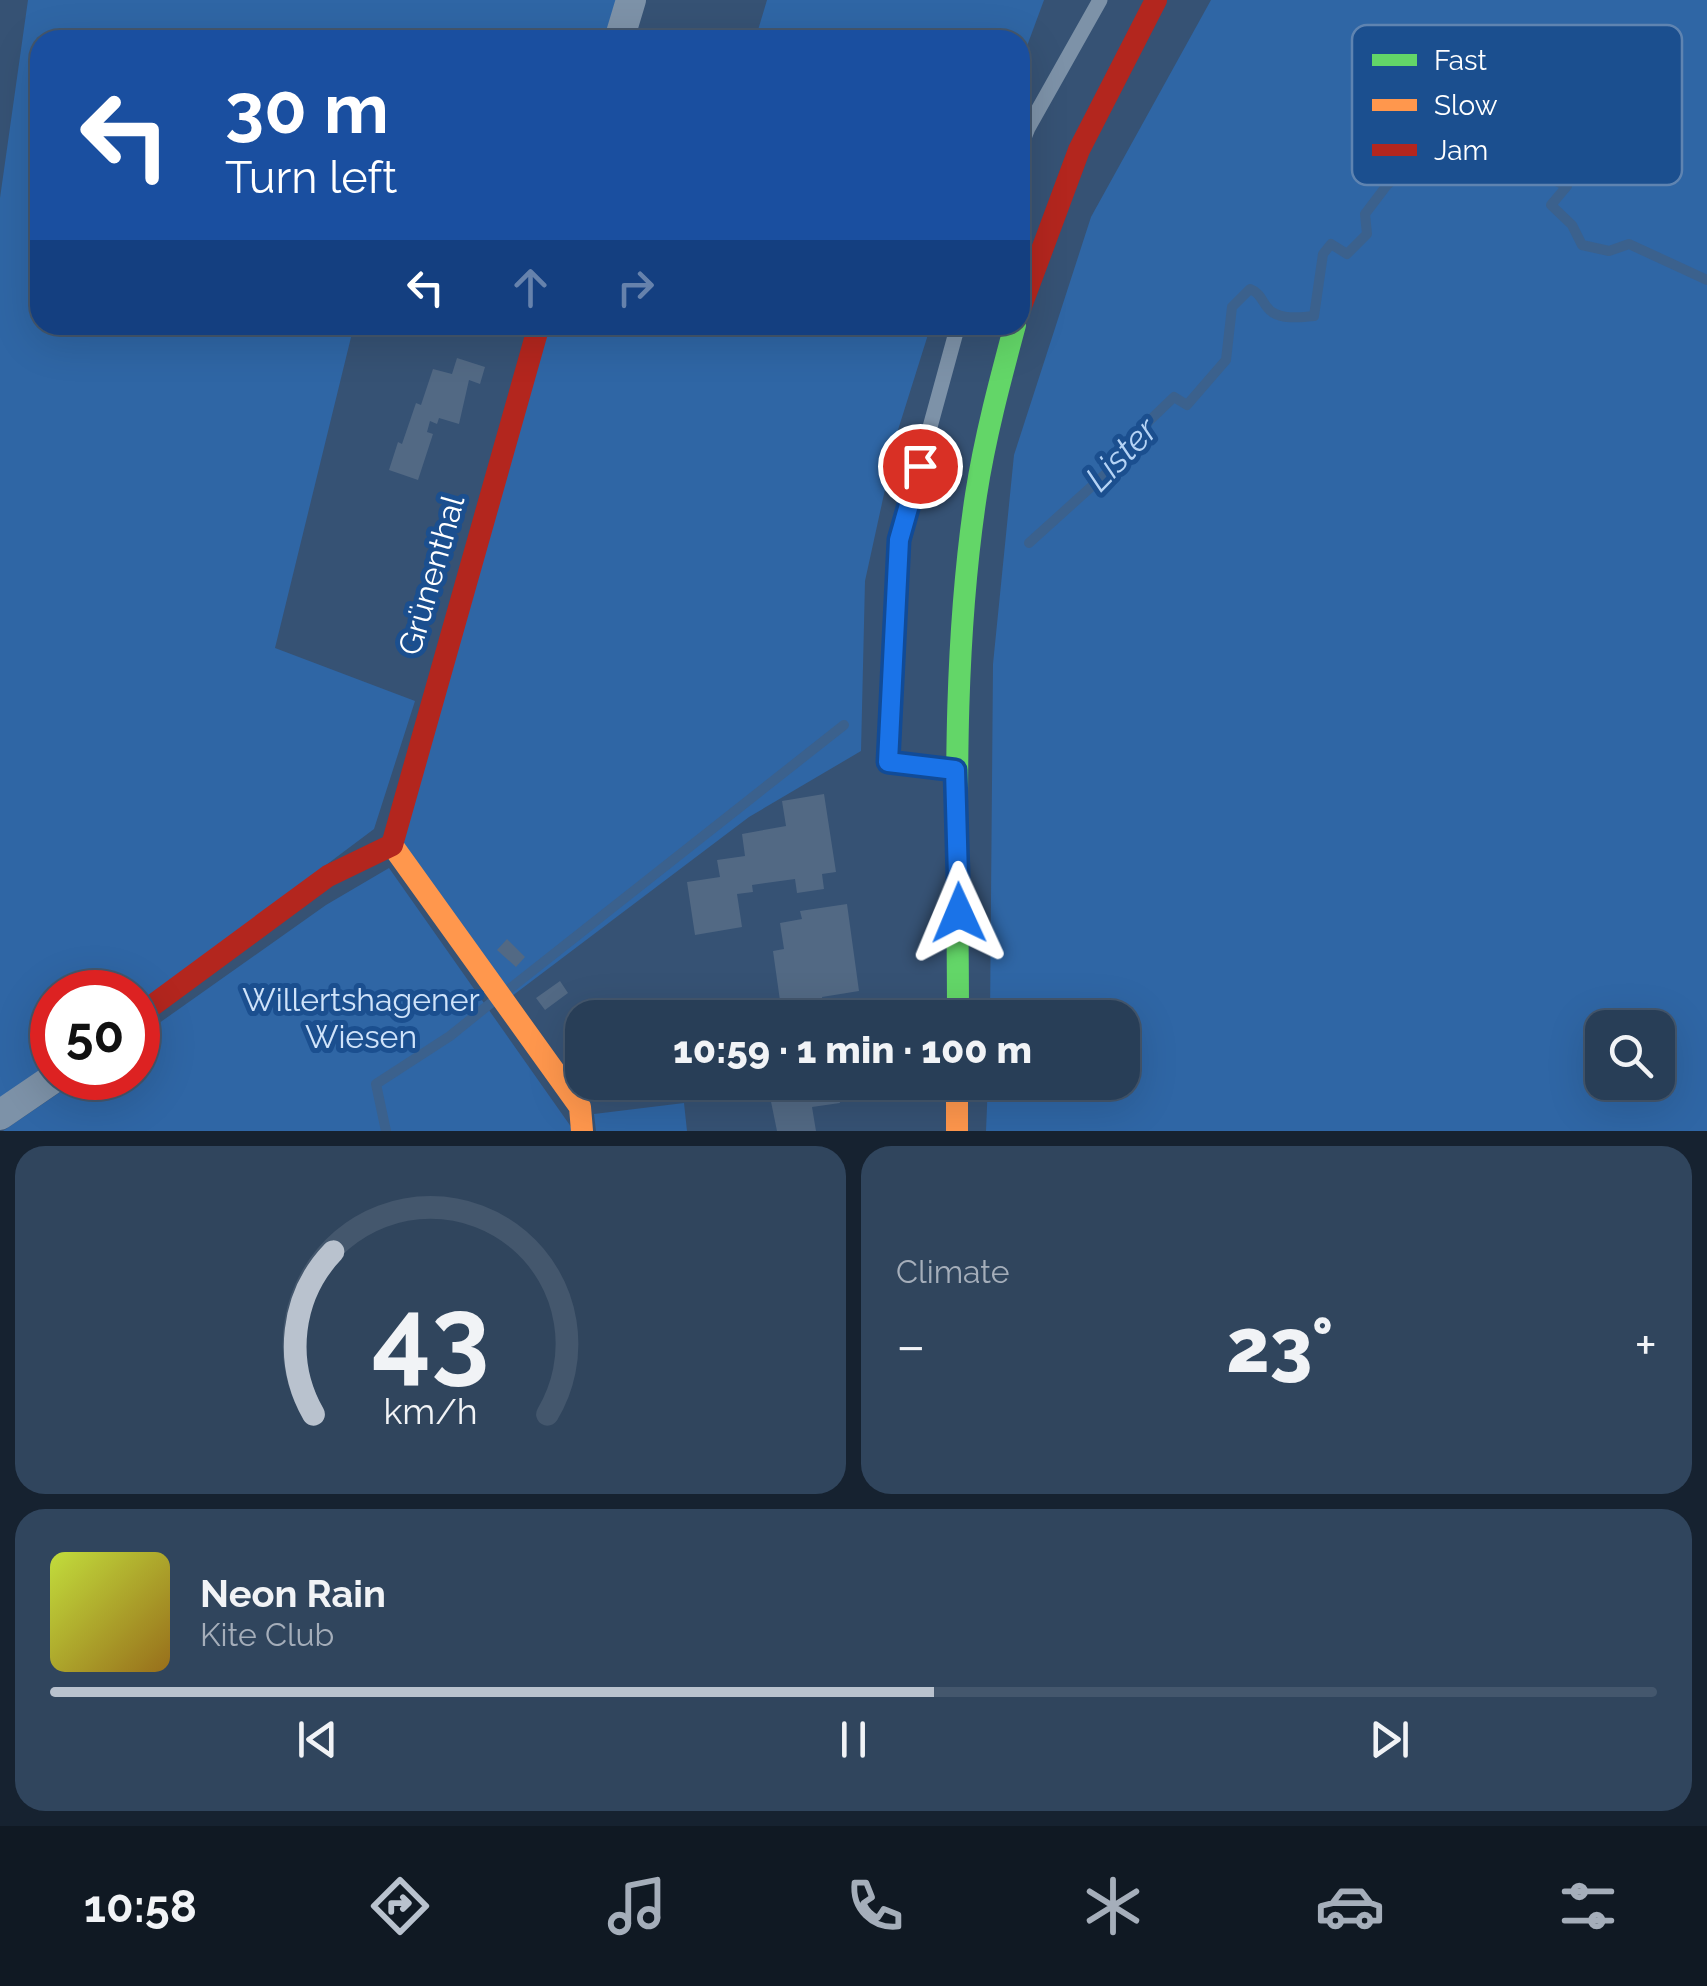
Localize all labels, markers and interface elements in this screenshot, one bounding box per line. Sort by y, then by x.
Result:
legend [1352,25,1682,185]
text: Fast [1434,44,1487,77]
text: 30 m [225,67,389,149]
icon: left [60,70,190,200]
text: Slow [1434,89,1498,122]
text: Jam [1434,134,1488,167]
text: Turn left [225,151,397,204]
icon: left [398,260,453,315]
icon: ahead [503,260,558,315]
icon: right [608,260,663,315]
water label: Lister [1077,408,1166,499]
pin [878,424,963,509]
icon: arrive [893,439,948,494]
street label: Grünenthal [391,491,472,659]
position arrow [907,861,1011,965]
speed limit sign: 50 [30,970,160,1100]
park label: Willertshagener Wiesen [242,981,480,1055]
map controls [1585,1010,1675,1100]
button: search [1585,1010,1675,1100]
text: 10:59 · 1 min · 100 m [673,1027,1032,1072]
text: Climate [896,1253,1010,1290]
text: 43 [372,1274,489,1396]
text: 23° [1226,1301,1333,1390]
text: − [896,1313,926,1378]
text: + [1634,1313,1657,1378]
text: km/h [383,1390,478,1432]
text: Neon Rain [200,1571,386,1616]
text: Kite Club [200,1616,334,1653]
icon: previous [290,1712,345,1767]
icon: pause [826,1712,881,1767]
icon: next [1362,1712,1417,1767]
icon: directions [365,1871,435,1941]
icon: music [602,1871,672,1941]
icon: phone [840,1871,910,1941]
icon: climate [1078,1871,1148,1941]
icon: car [1315,1871,1385,1941]
icon: filters [1553,1871,1623,1941]
text: 10:58 [84,1880,197,1933]

